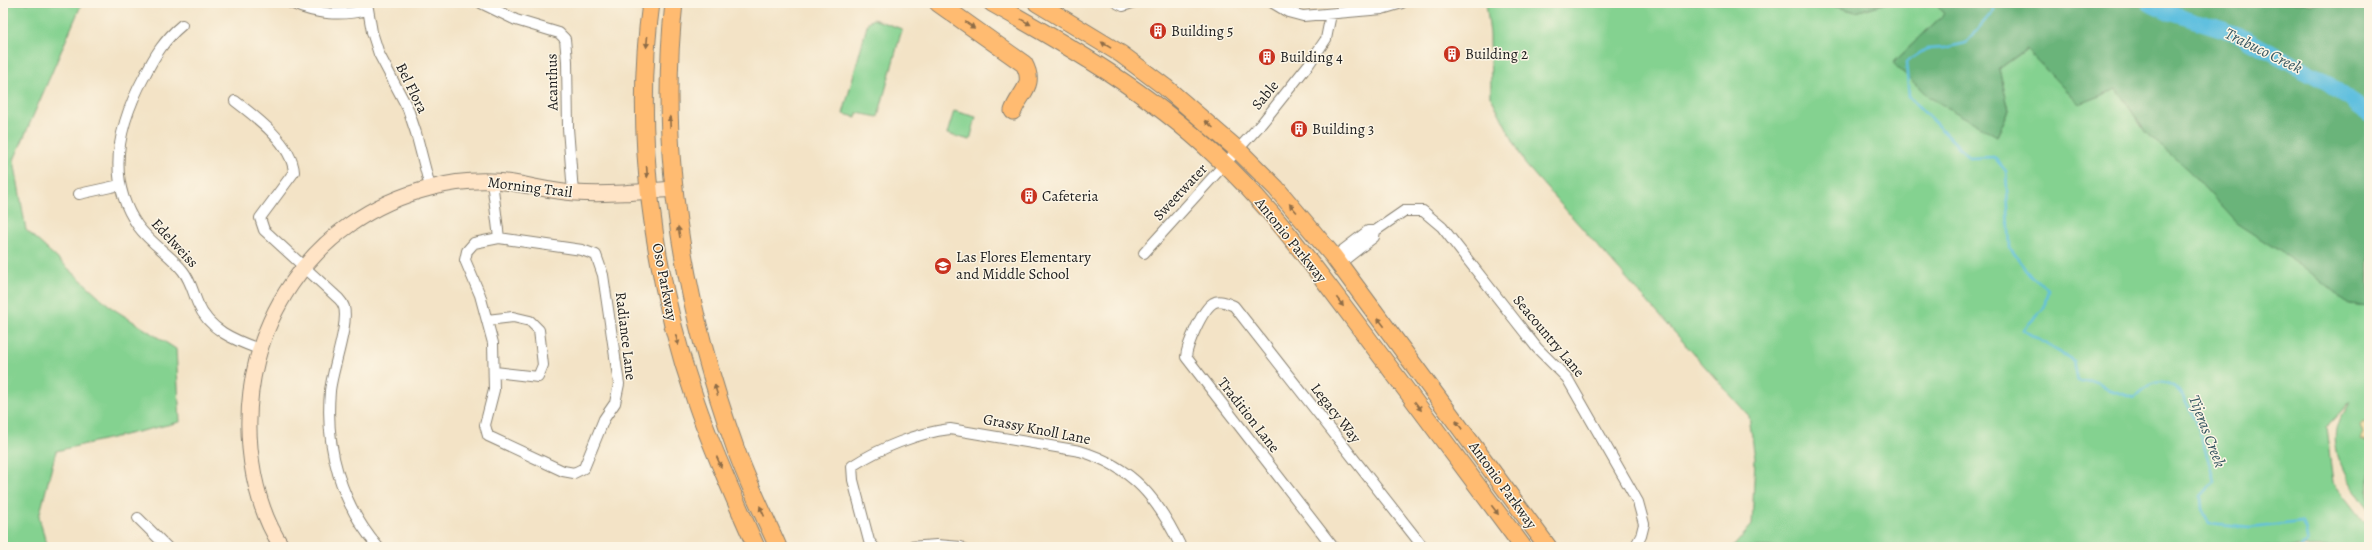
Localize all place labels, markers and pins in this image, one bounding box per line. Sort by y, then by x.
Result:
building icon: Building 5 [1148,21,1168,41]
place label: Building 5 [1171,21,1233,41]
building icon: Building 2 [1442,44,1462,64]
place label: Building 2 [1465,44,1528,64]
building icon: Building 4 [1257,47,1277,67]
place label: Building 4 [1280,47,1343,67]
building icon: Building 3 [1289,119,1309,139]
place label: Building 3 [1312,119,1374,139]
building icon: Cafeteria [1019,186,1039,206]
place label: Cafeteria [1042,186,1098,206]
place label: Las Flores Elementary and Middle School [956,247,1091,284]
school or university icon: Las Flores Elementary and Middle School [933,256,953,276]

